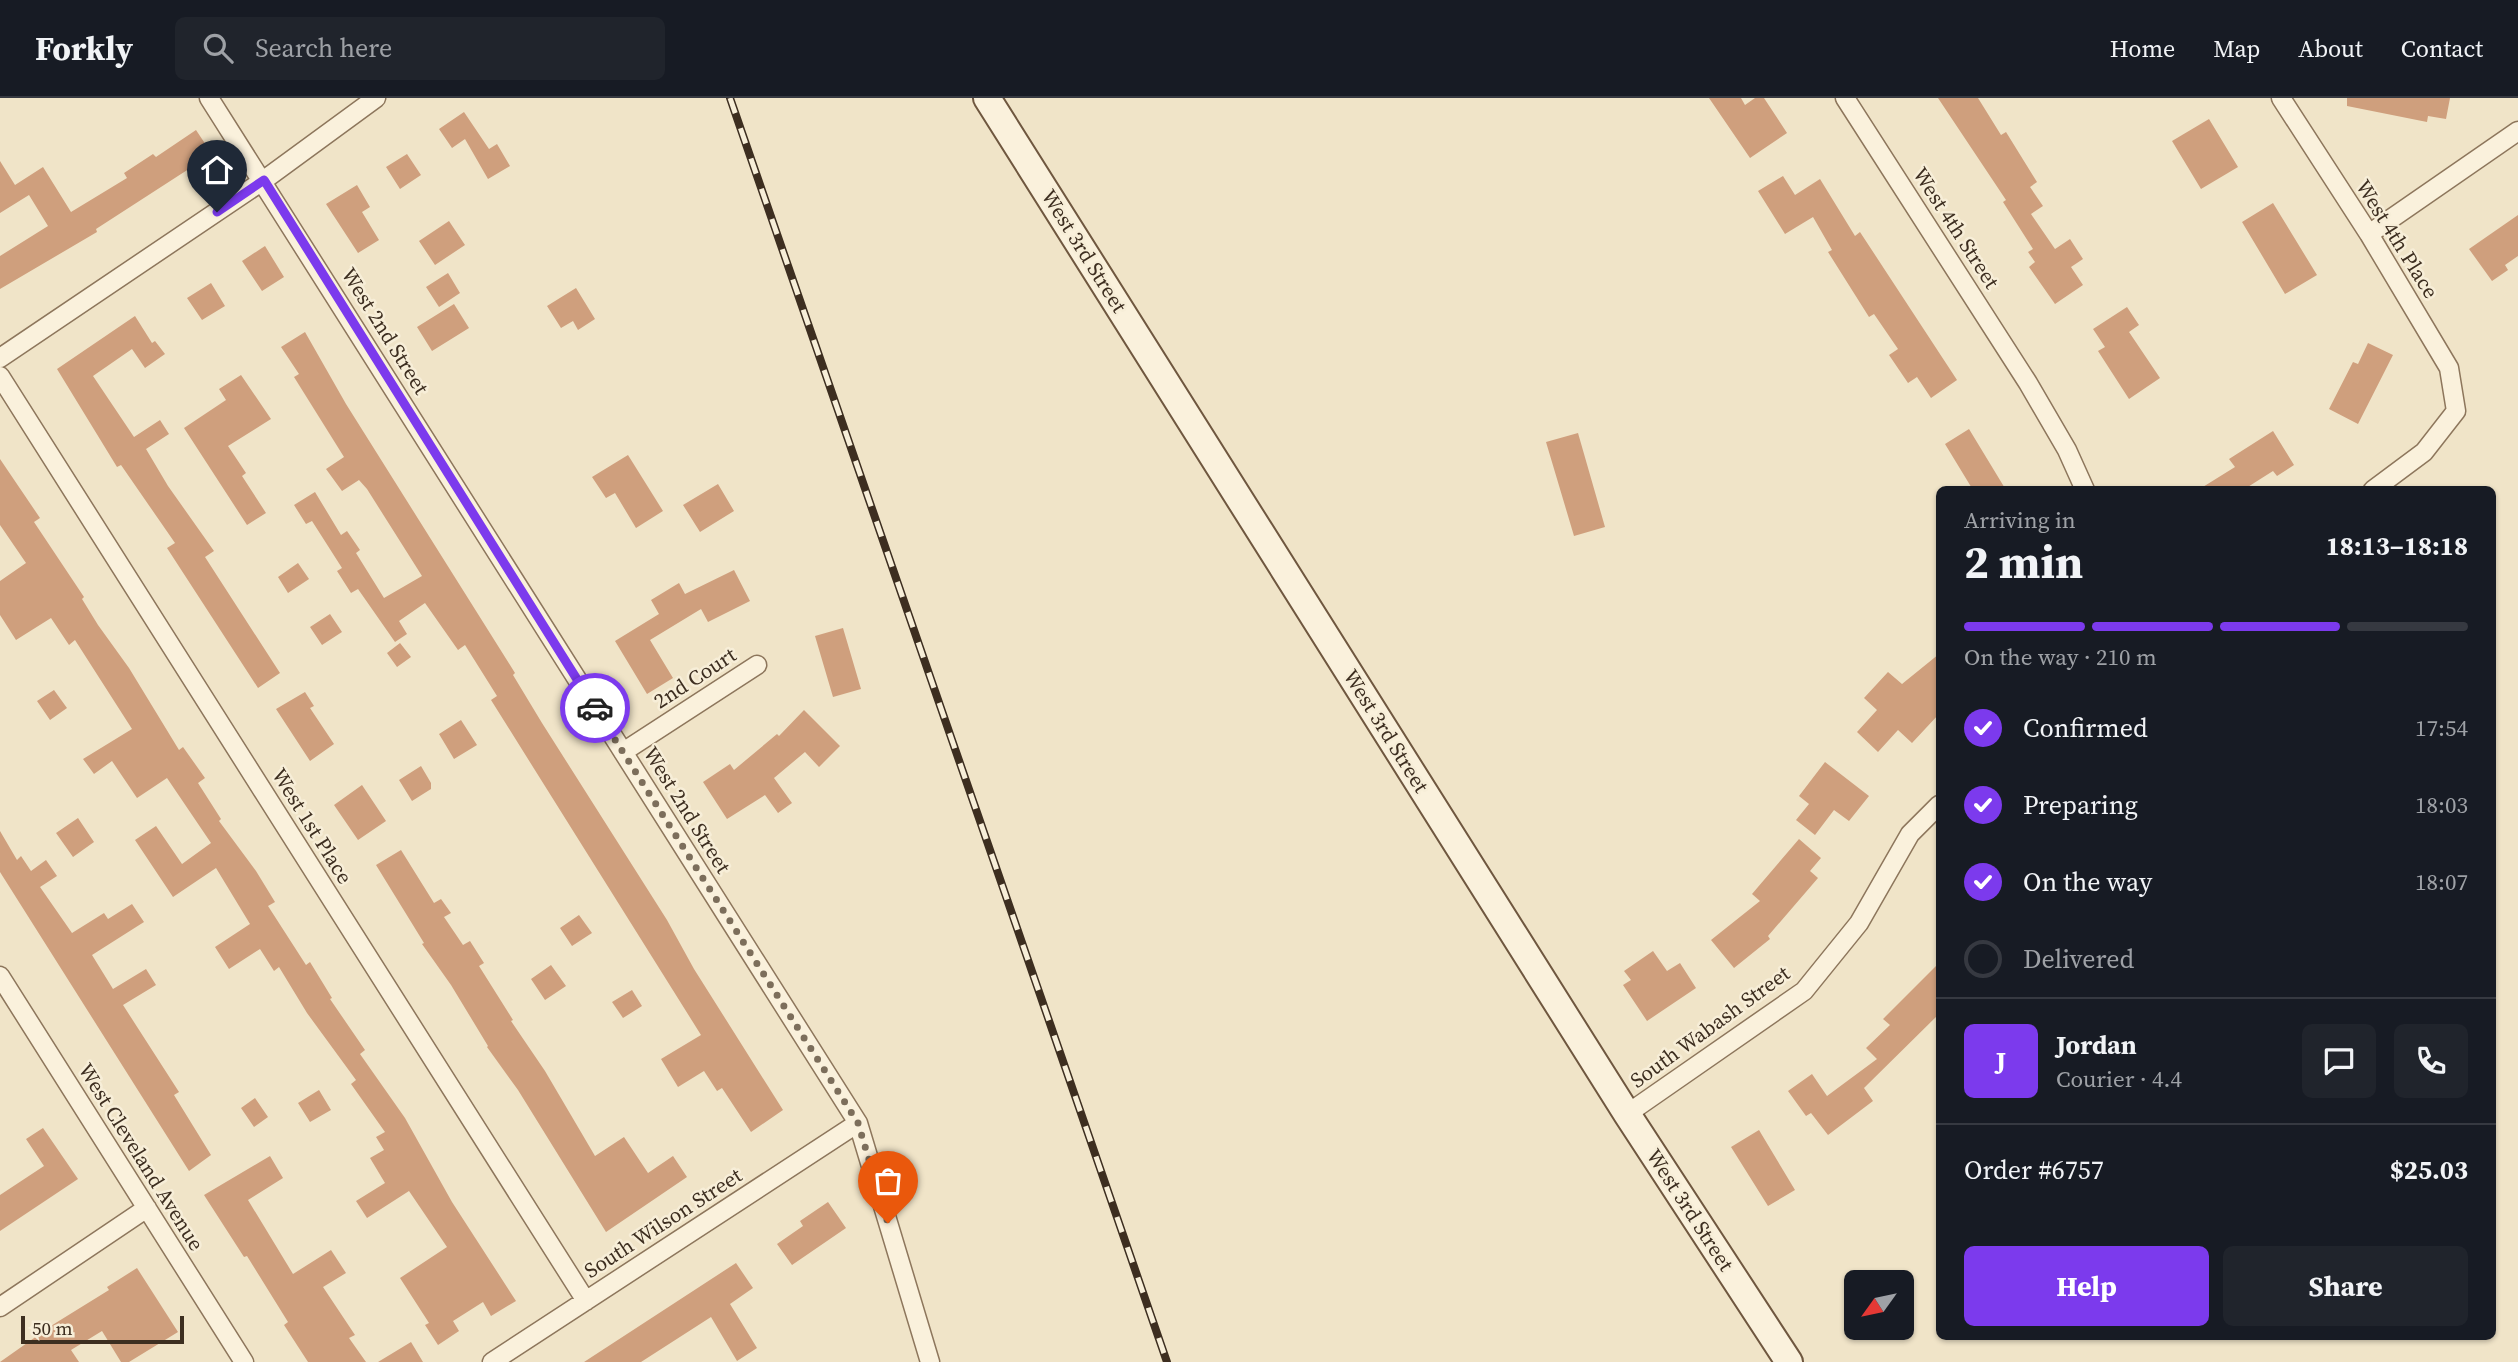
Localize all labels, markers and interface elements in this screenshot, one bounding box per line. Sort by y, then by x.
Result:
search box [175,17,665,80]
text: Forkly [35,26,133,71]
icon: search [199,29,237,67]
text: Search here [255,30,392,66]
text: Home [2110,32,2175,65]
text: Map [2213,32,2260,65]
text: About [2298,32,2363,65]
text: Contact [2401,32,2483,65]
pin [187,140,247,212]
icon: home [198,151,236,189]
street label: West 4th Street [1906,161,2007,294]
street label: West 4th Place [2349,174,2446,304]
street label: West 3rd Street [1035,183,1134,318]
street label: West 2nd Street [335,262,436,400]
text: Arriving in [1964,504,2076,536]
text: 18:13–18:18 [2326,528,2468,564]
text: 2 min [1964,530,2083,593]
street label: 2nd Court [648,640,742,715]
text: On the way · 210 m [1964,641,2157,673]
street label: West 3rd Street [1337,663,1436,798]
courier [560,673,630,743]
icon: car [576,689,614,727]
icon: check [1964,709,2002,747]
text: Confirmed [2023,710,2148,746]
text: 17:54 [2415,712,2468,744]
street label: West 2nd Street [637,741,738,879]
street label: West 1st Place [265,762,360,889]
icon: check [1964,786,2002,824]
text: Preparing [2023,787,2138,823]
text: 18:03 [2415,789,2468,821]
icon: check [1964,863,2002,901]
text: On the way [2023,864,2152,900]
text: 18:07 [2415,866,2468,898]
text: Delivered [2023,941,2134,977]
street label: South Wabash Street [1624,959,1796,1094]
button: chat [2302,1024,2376,1098]
button: phone [2394,1024,2468,1098]
text: Jordan [2056,1027,2137,1063]
text: J [1996,1043,2006,1079]
street label: West Cleveland Avenue [72,1057,211,1256]
text: Courier · 4.4 [2056,1063,2182,1095]
street label: West 3rd Street [1640,1143,1741,1277]
pin [858,1151,918,1223]
text: Order #6757 [1964,1152,2104,1188]
text: $25.03 [2390,1152,2468,1188]
street label: South Wilson Street [578,1161,747,1285]
icon: bag [869,1162,907,1200]
button: Help [1964,1246,2209,1326]
button: Share [2223,1246,2468,1326]
north arrow [1844,1270,1914,1340]
map controls [1844,1270,1914,1340]
scale bar [21,1313,184,1345]
text: 50 m [32,1315,73,1341]

